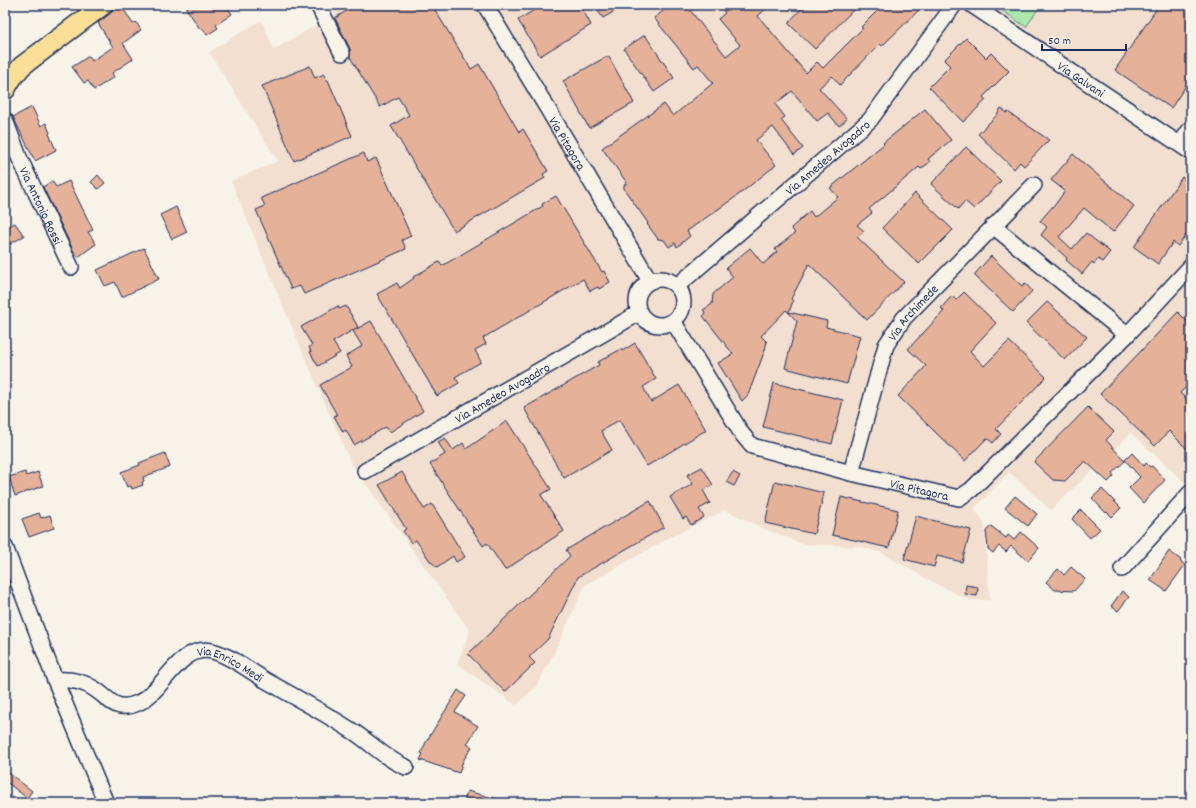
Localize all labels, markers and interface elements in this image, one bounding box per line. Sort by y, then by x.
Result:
scale bar [1042,26,1126,52]
text: 50 m [1048,33,1071,50]
street label: Via Galvani [1053,58,1108,104]
street label: Via Pitagora [542,114,590,175]
street label: Via Amedeo Avogadro [782,117,876,201]
street label: Via Antonio Rossi [13,164,66,249]
street label: Via Archimede [884,281,944,345]
street label: Via Amedeo Avogadro [452,359,554,429]
street label: Via Pitagora [888,475,951,507]
street label: Via Enrico Medi [196,643,267,689]

